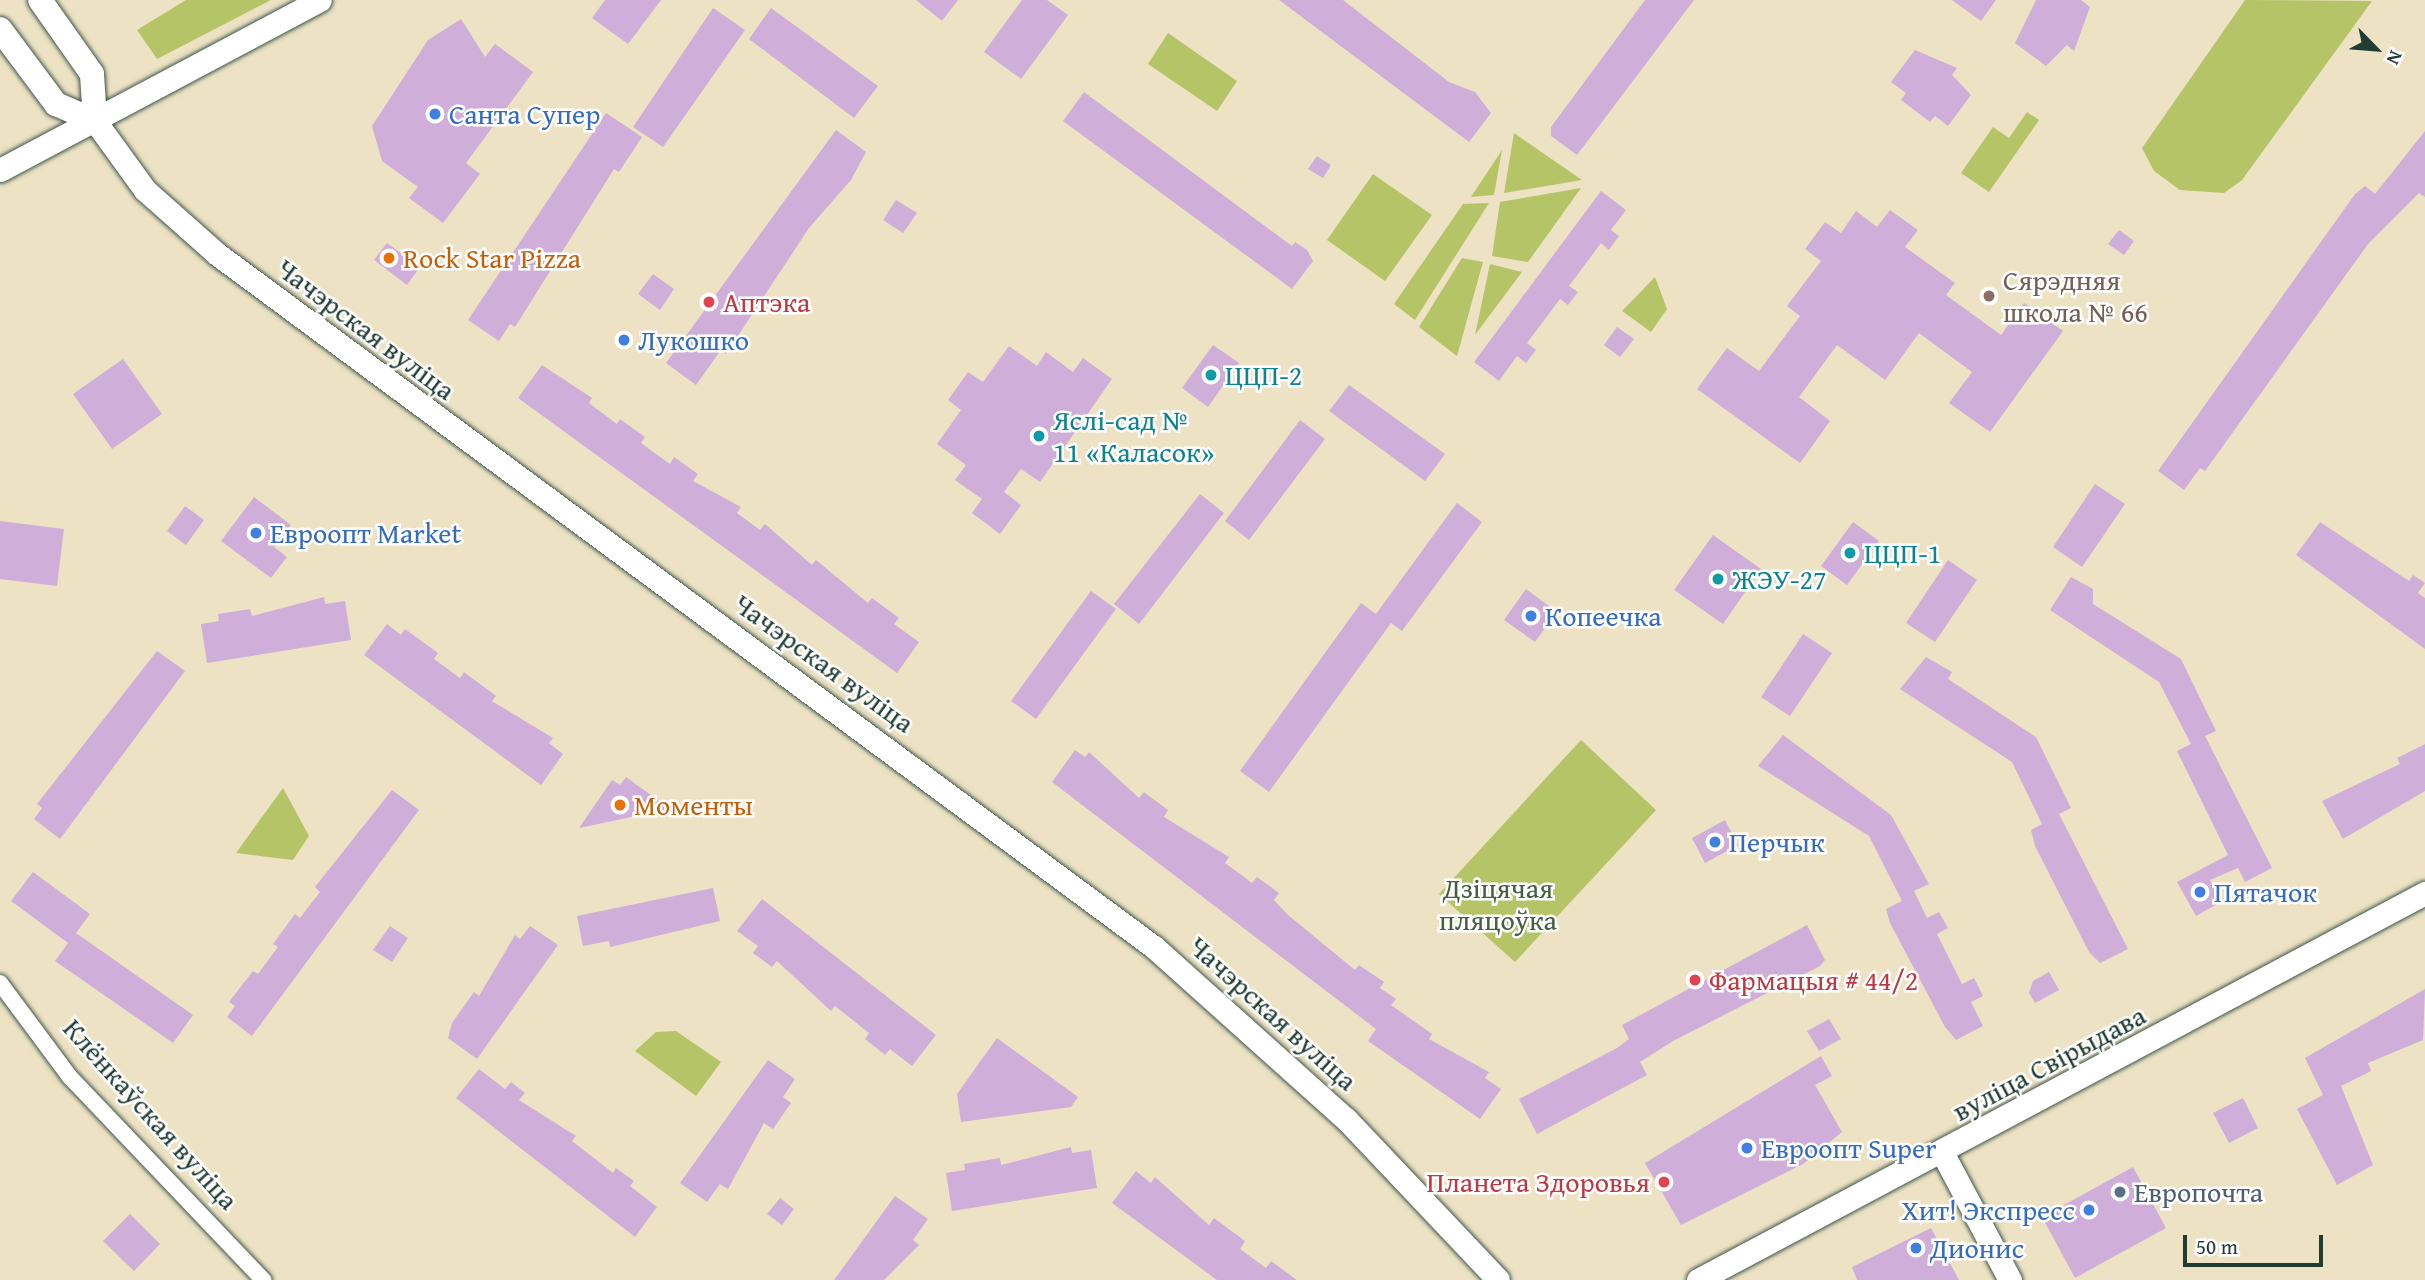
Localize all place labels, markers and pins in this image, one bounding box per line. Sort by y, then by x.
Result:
place label: Санта Супер [449,97,600,131]
marker: Санта Супер [427,106,443,122]
place label: Rock Star Pizza [403,241,581,275]
marker: Rock Star Pizza [381,250,397,266]
place label: Сярэдняя школа № 66 [2003,263,2148,329]
place label: Аптэка [723,285,810,319]
marker: Сярэдняя школа № 66 [1981,288,1997,304]
marker: Аптэка [701,294,717,310]
place label: Лукошко [638,323,749,357]
marker: Лукошко [616,332,632,348]
place label: ЦЦП-2 [1225,358,1302,392]
marker: ЦЦП-2 [1203,367,1219,383]
place label: Яслі-сад № 11 «Каласок» [1053,403,1214,469]
marker: Яслі-сад № 11 «Каласок» [1031,428,1047,444]
place label: Евроопт Market [270,516,461,550]
marker: Евроопт Market [248,525,264,541]
place label: ЦЦП-1 [1864,536,1941,570]
marker: ЦЦП-1 [1842,545,1858,561]
place label: ЖЭУ-27 [1732,562,1826,596]
marker: ЖЭУ-27 [1710,571,1726,587]
place label: Копеечка [1545,599,1662,633]
marker: Копеечка [1523,608,1539,624]
place label: Моменты [634,788,753,822]
marker: Моменты [612,797,628,813]
place label: Перчык [1729,825,1825,859]
marker: Перчык [1707,834,1723,850]
place label: Пятачок [2214,875,2317,909]
marker: Пятачок [2192,884,2208,900]
place label: Фармацыя # 44/2 [1709,963,1918,997]
marker: Фармацыя # 44/2 [1687,972,1703,988]
place label: Евроопт Super [1761,1131,1937,1165]
marker: Евроопт Super [1739,1140,1755,1156]
place label: Планета Здоровья [1426,1165,1650,1199]
marker: Планета Здоровья [1656,1174,1672,1190]
place label: Европочта [2134,1175,2263,1209]
marker: Европочта [2112,1184,2128,1200]
place label: Хит! Экспресс [1901,1193,2075,1227]
marker: Хит! Экспресс [2081,1202,2097,1218]
place label: Дионис [1930,1231,2024,1265]
marker: Дионис [1908,1240,1924,1256]

